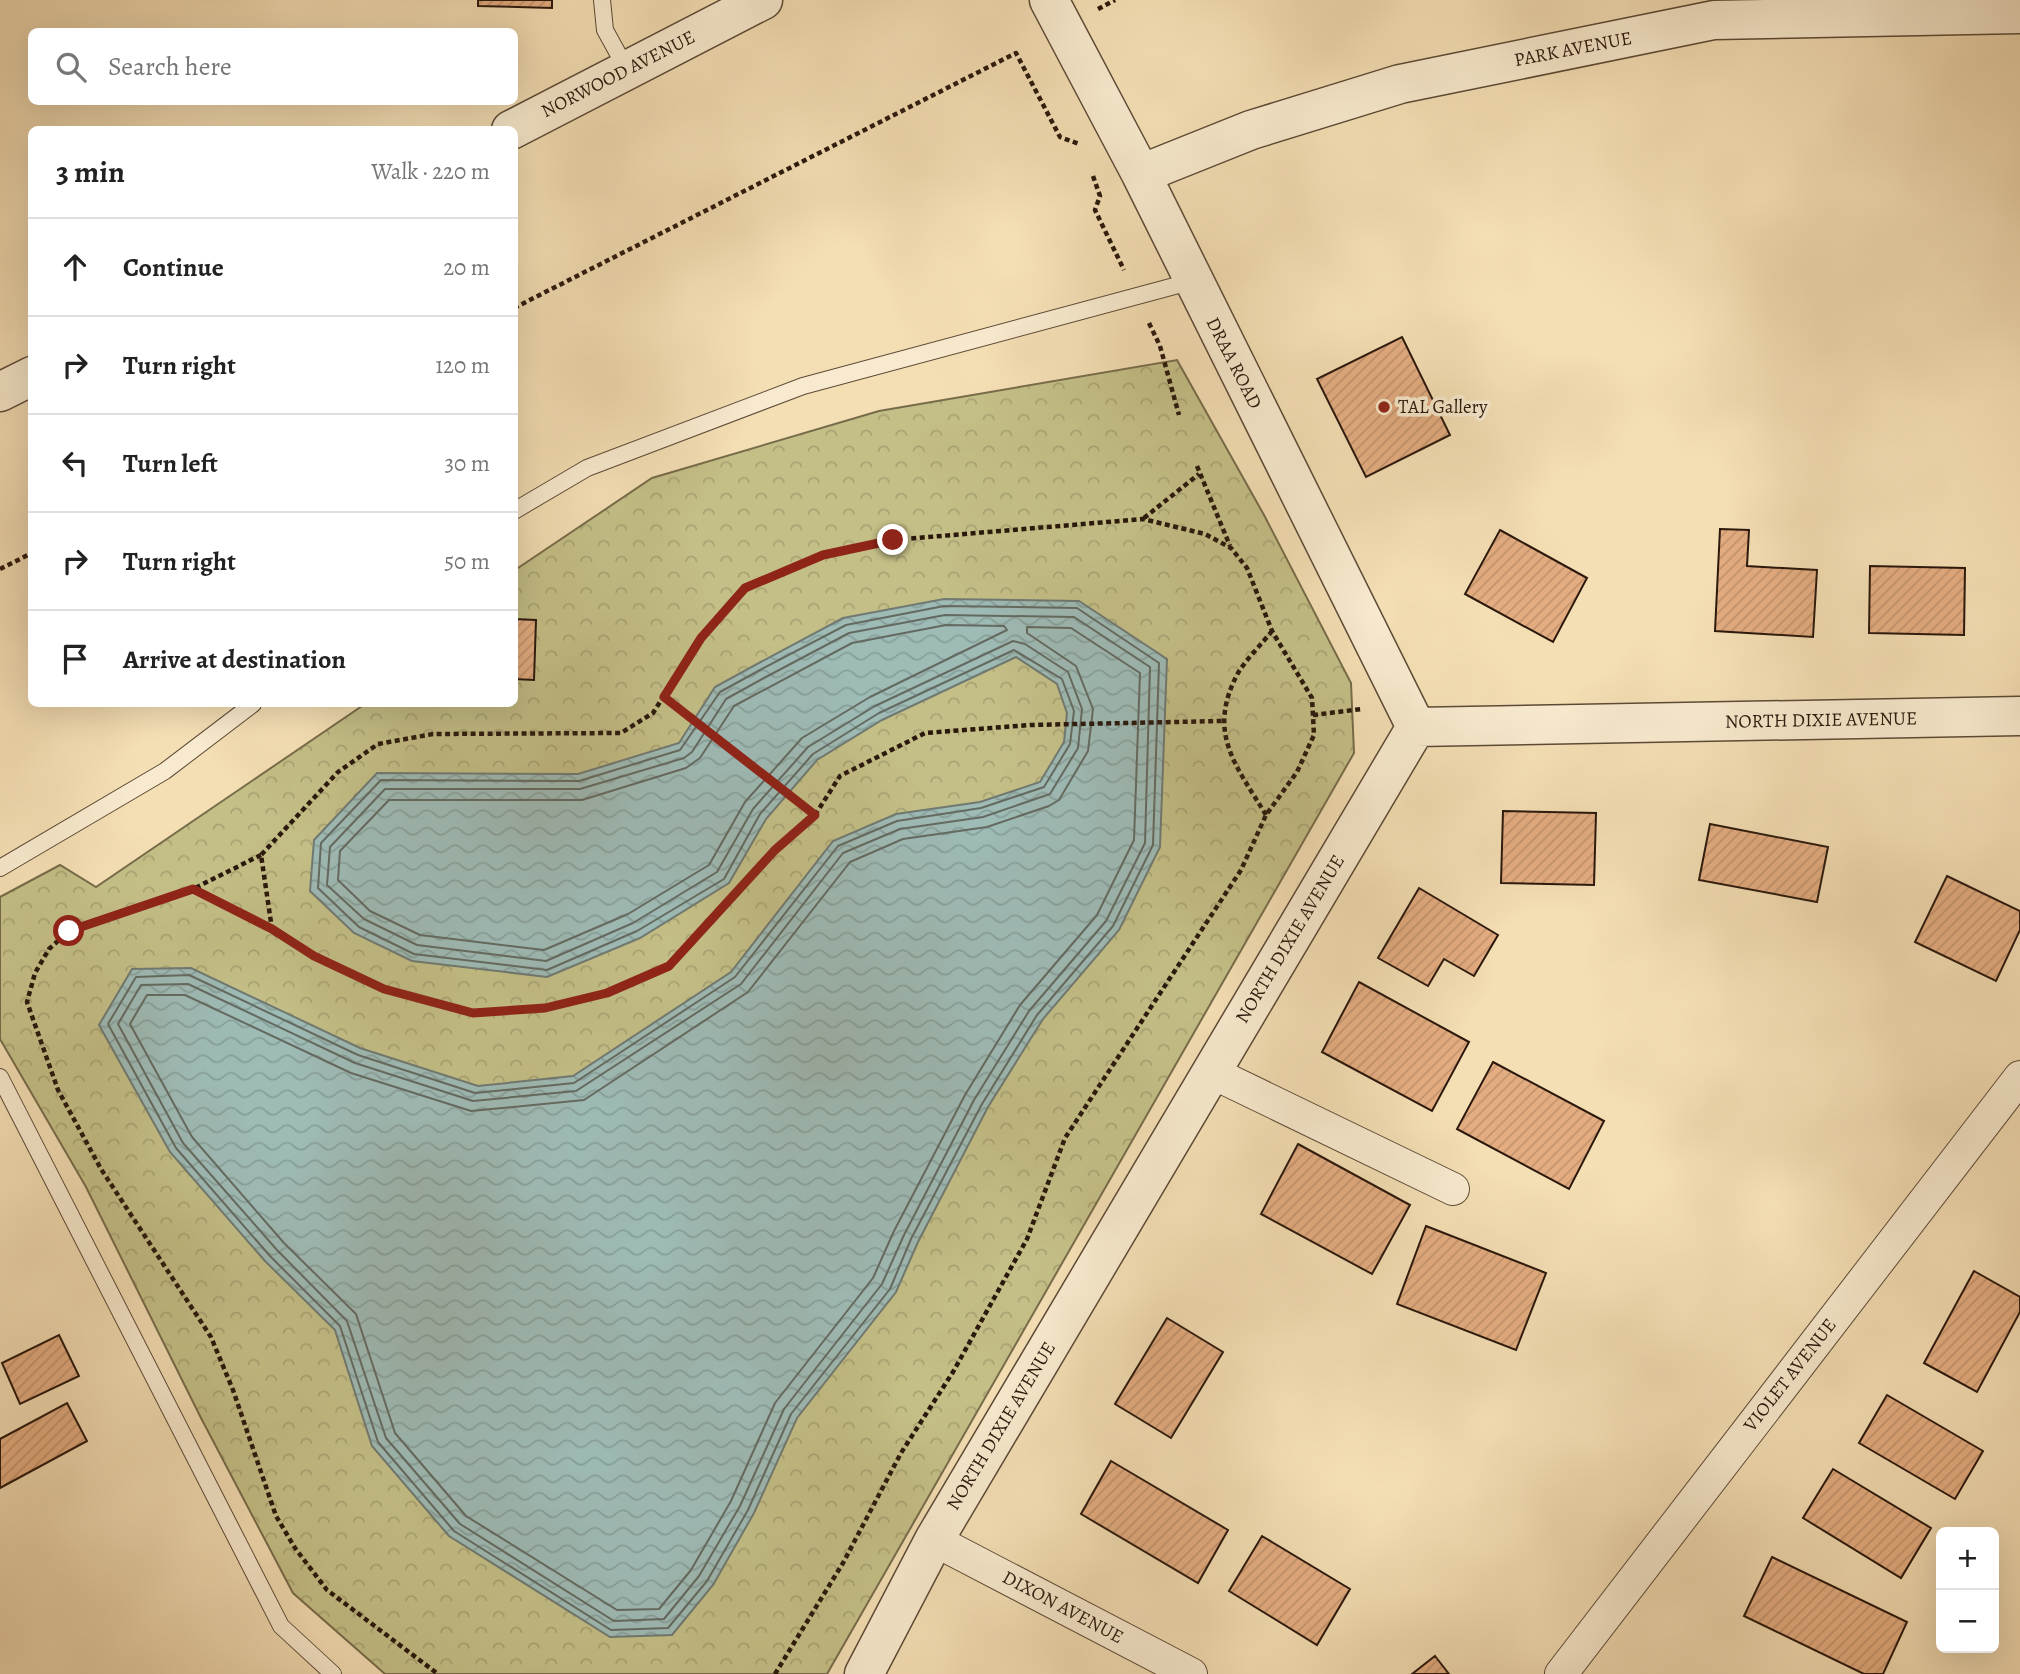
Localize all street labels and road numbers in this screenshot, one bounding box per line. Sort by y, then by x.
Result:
street label: NORWOOD AVENUE [537,24,699,124]
street label: PARK AVENUE [1512,25,1634,73]
street label: DRAA ROAD [1200,313,1268,413]
street label: NORTH DIXIE AVENUE [1725,705,1917,735]
street label: NORTH DIXIE AVENUE [1229,850,1351,1028]
street label: VIOLET AVENUE [1737,1313,1842,1438]
street label: NORTH DIXIE AVENUE [940,1337,1062,1515]
street label: DIXON AVENUE [998,1564,1128,1650]

